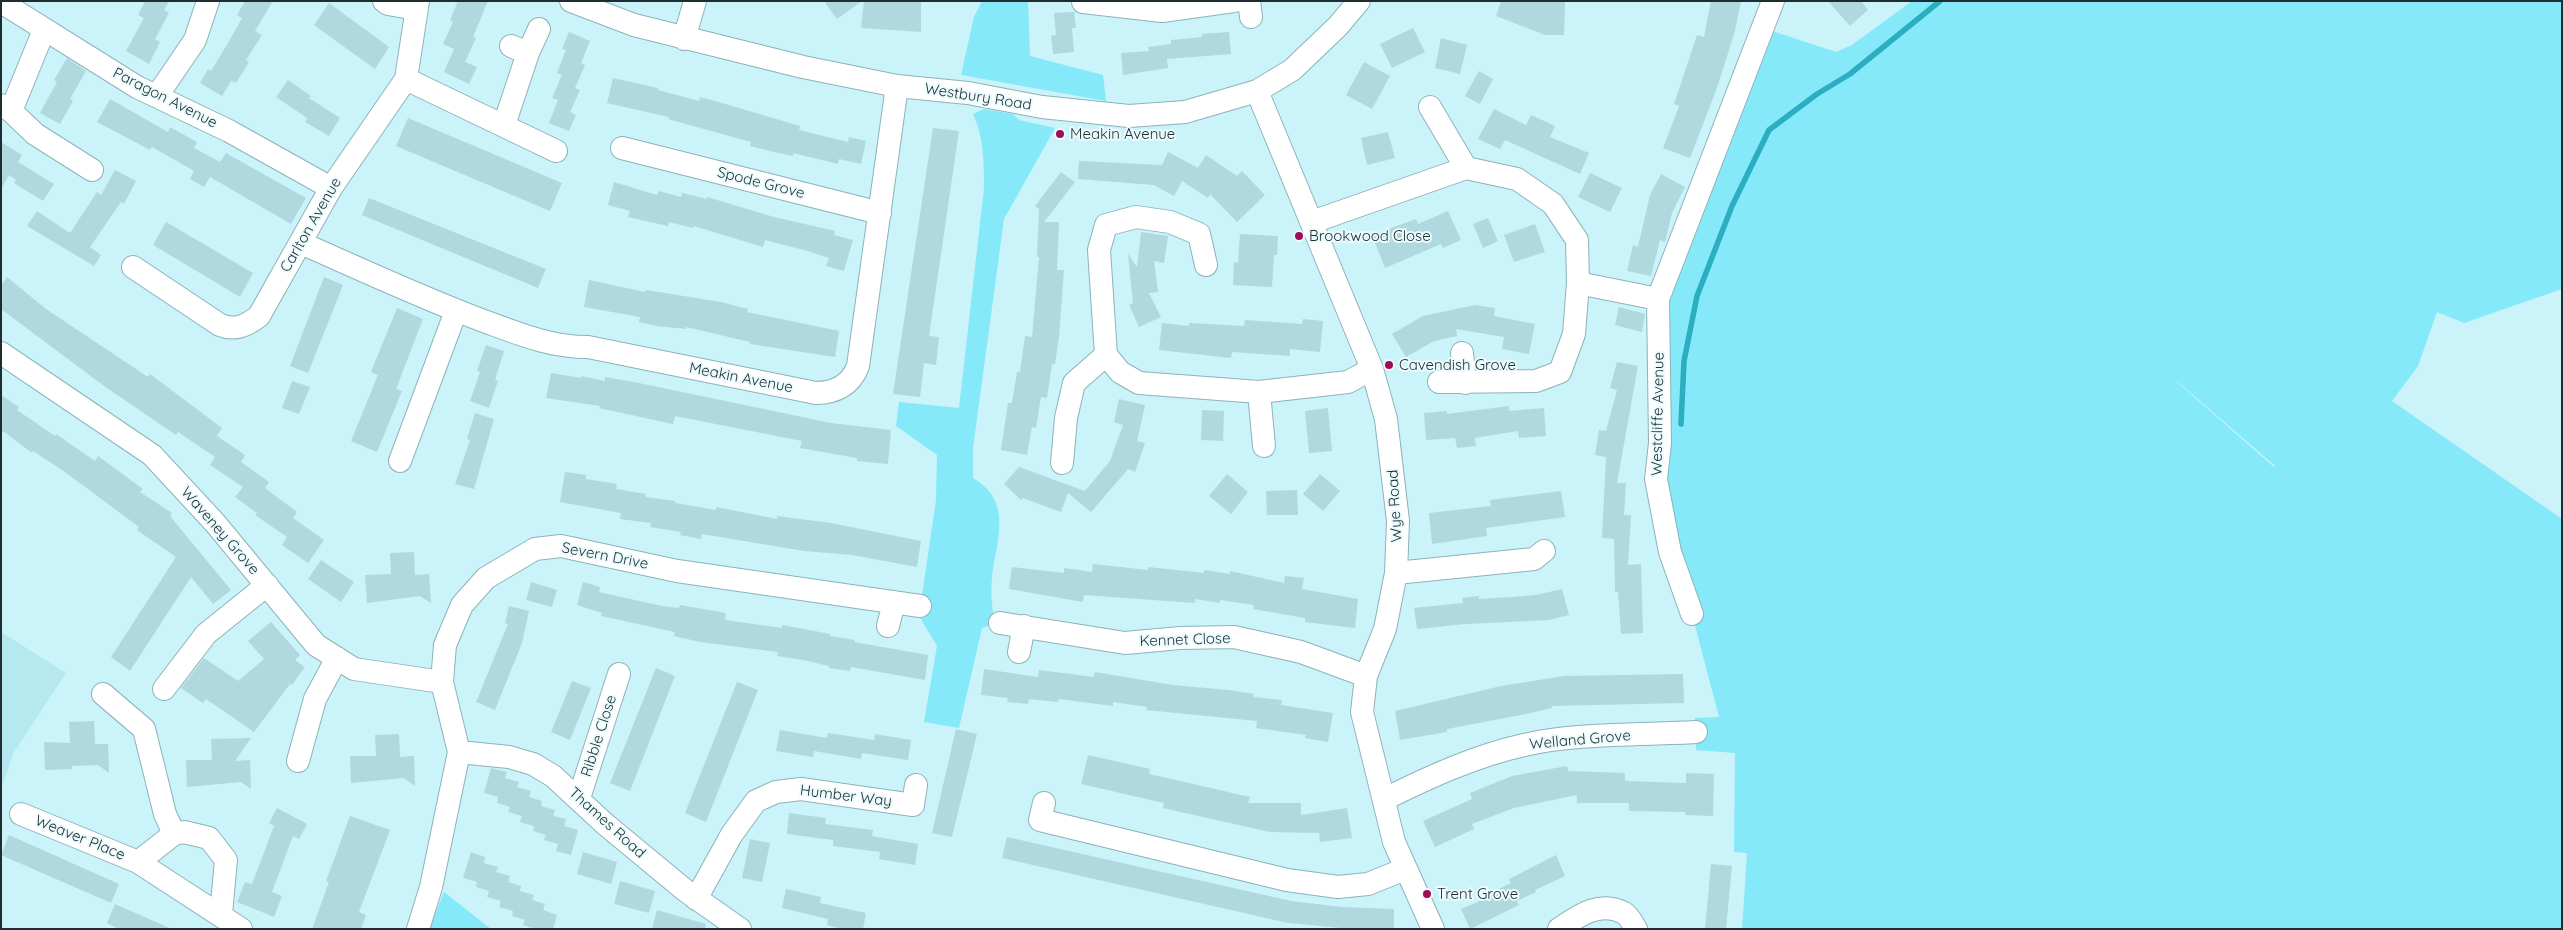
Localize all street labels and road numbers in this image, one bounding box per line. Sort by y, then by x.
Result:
street label: Paragon Avenue [110,64,220,132]
street label: Westbury Road [923,80,1033,114]
street label: Spode Grove [715,163,807,203]
street label: Carlton Avenue [277,175,345,275]
street label: Westcliffe Avenue [1648,352,1668,476]
street label: Meakin Avenue [688,359,794,397]
street label: Wye Road [1384,469,1406,543]
street label: Waveney Grove [177,483,263,579]
street label: Severn Drive [560,539,650,573]
street label: Kennet Close [1139,629,1231,651]
street label: Ribble Close [577,693,621,779]
street label: Welland Grove [1529,727,1631,753]
street label: Humber Way [799,781,893,811]
street label: Thames Road [565,784,649,862]
street label: Weaver Place [32,812,128,864]

